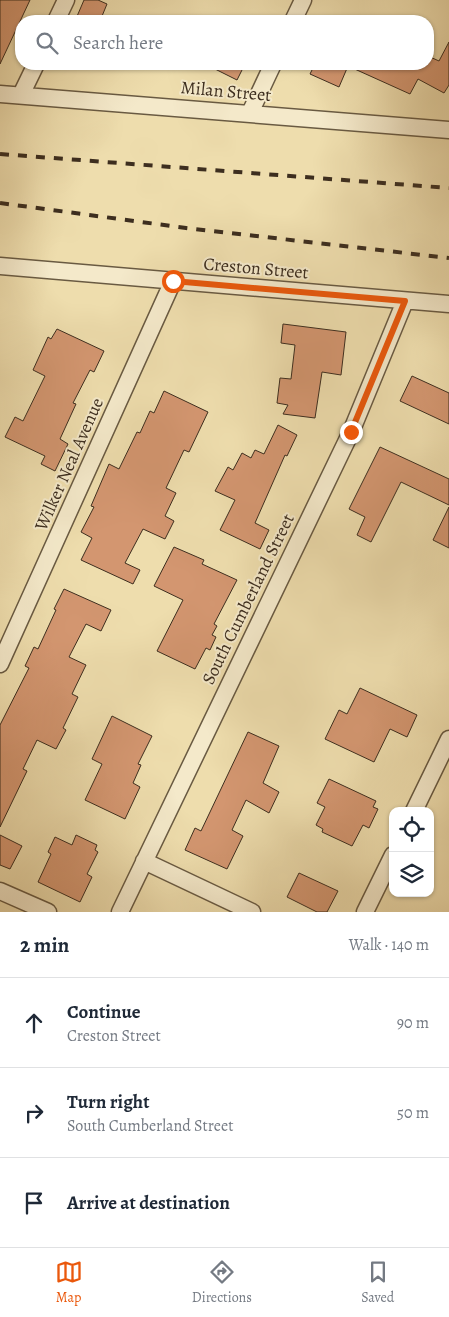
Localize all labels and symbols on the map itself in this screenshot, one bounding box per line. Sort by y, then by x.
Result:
street label: Milan Street [180,75,272,107]
street label: Creston Street [202,251,310,285]
route start [162,270,185,293]
street label: Wilker Neal Avenue [29,394,109,535]
route end [340,421,363,444]
street label: South Cumberland Street [196,510,300,688]

